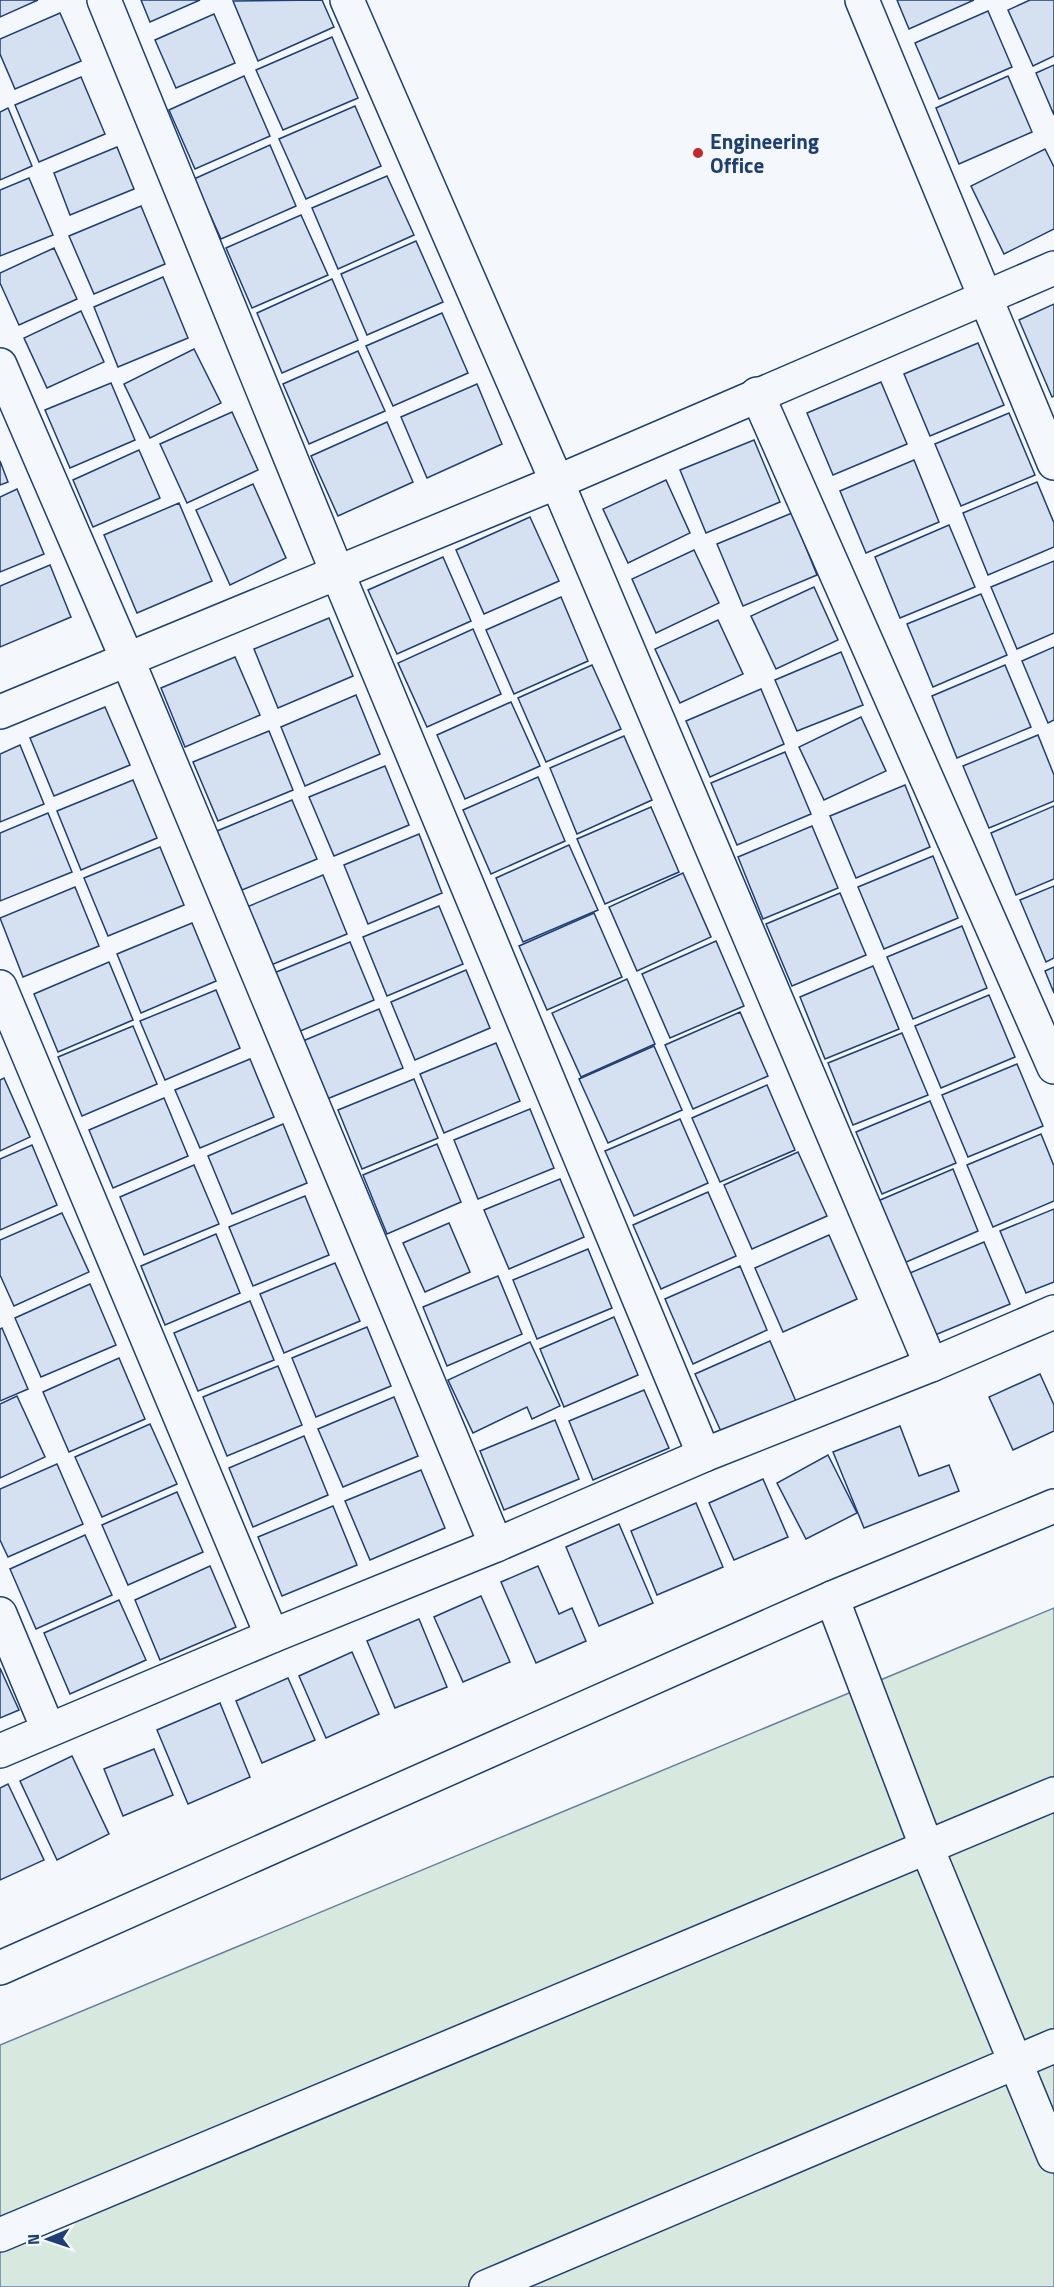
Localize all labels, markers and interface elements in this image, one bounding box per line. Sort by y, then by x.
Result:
place label: Engineering Office [710,125,819,181]
marker: Engineering Office [691,146,705,160]
north arrow [18,2209,78,2269]
text: N [21,2234,45,2245]

